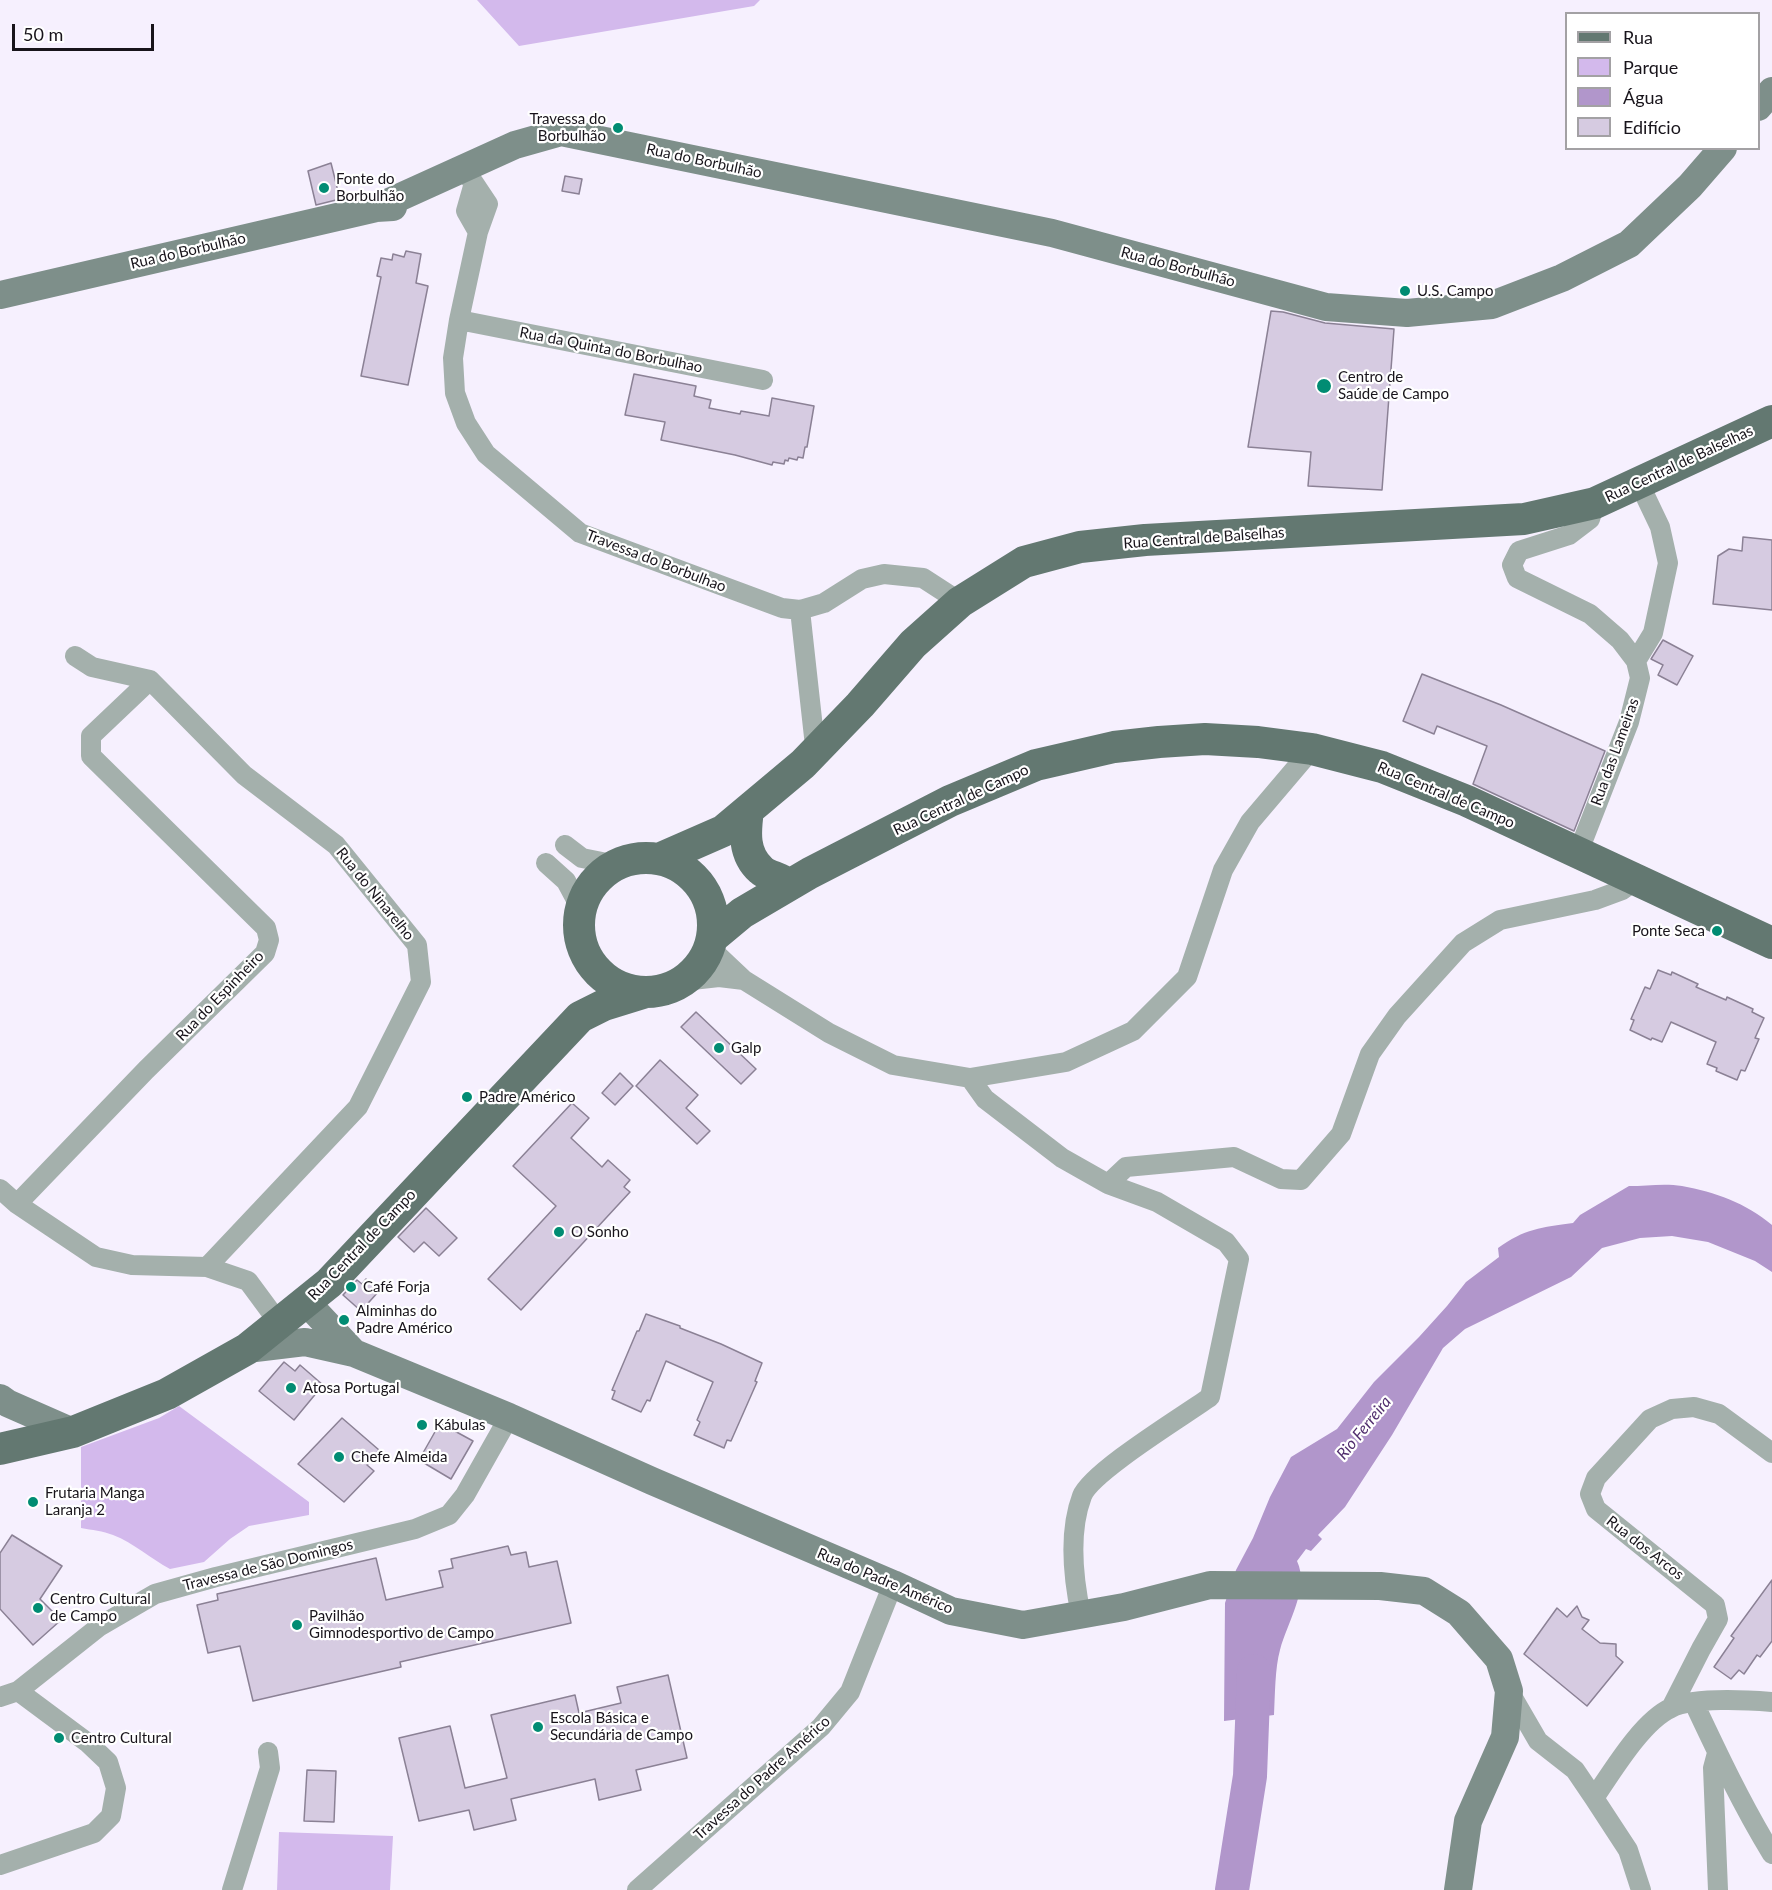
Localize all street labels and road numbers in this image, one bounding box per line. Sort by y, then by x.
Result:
street label: Rua do Borbulhão [645,140,763,182]
street label: Rua do Borbulhão [129,229,247,273]
street label: Rua do Borbulhão [1119,243,1237,291]
street label: Rua da Quinta do Borbulhao [518,323,704,377]
street label: Rua Central de Balselhas [1602,422,1756,506]
street label: Rua Central de Balselhas [1123,523,1285,553]
street label: Travessa do Borbulhao [583,526,729,596]
street label: Rua das Lameiras [1587,696,1643,808]
street label: Rua Central de Campo [1375,758,1517,832]
street label: Rua Central de Campo [890,761,1032,839]
street label: Rua do Ninarelho [332,844,418,944]
street label: Rua do Espinheiro [172,947,268,1045]
street label: Rua Central de Campo [304,1186,420,1304]
street label: Rua dos Arcos [1603,1512,1687,1584]
street label: Travessa de São Domingos [181,1535,355,1595]
street label: Rua do Padre Américo [814,1544,956,1618]
street label: Travessa do Padre Américo [690,1712,834,1844]

